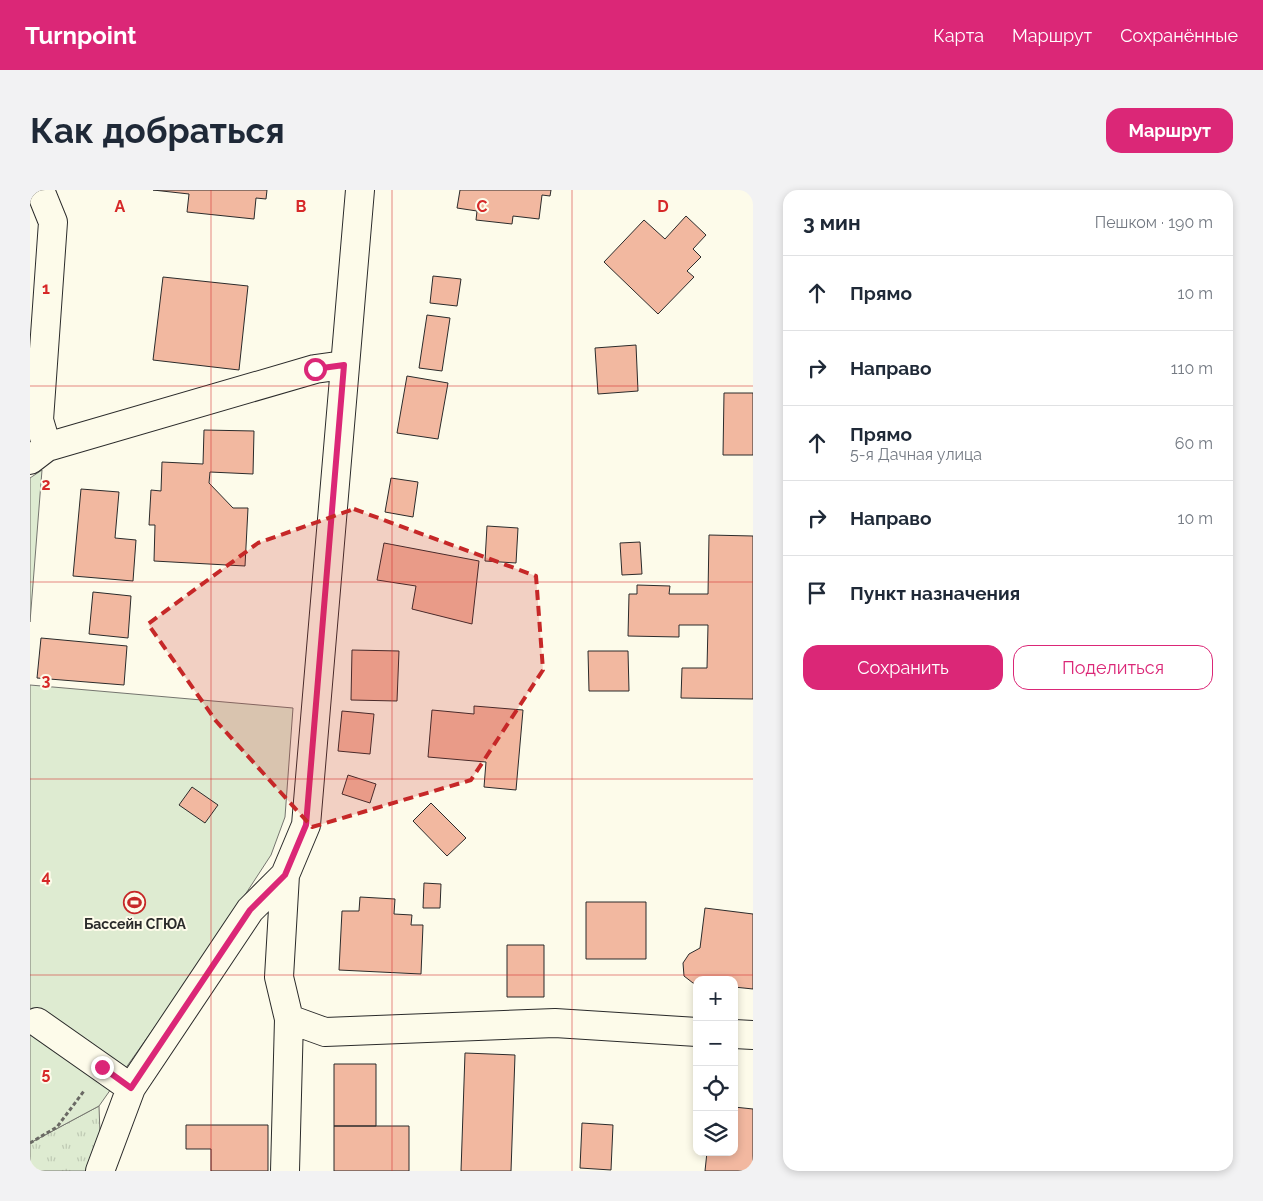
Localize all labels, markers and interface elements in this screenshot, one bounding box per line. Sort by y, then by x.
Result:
text: Turnpoint [25,21,137,50]
text: Карта [933,25,984,46]
text: Маршрут [1012,25,1092,46]
text: Сохранённые [1120,25,1238,46]
button: Маршрут [1106,108,1233,153]
text: Как добраться [30,110,285,151]
text: A [115,197,126,216]
text: B [296,197,307,216]
text: C [477,197,488,216]
text: D [657,197,669,216]
text: 3 мин [803,210,861,235]
text: Пешком · 190 m [1095,213,1213,232]
text: 1 [42,279,50,298]
icon: ahead [803,279,831,307]
text: Прямо [850,282,912,304]
text: 10 m [1178,284,1213,303]
icon: right [803,354,831,382]
text: Направо [850,357,931,379]
route start [304,358,327,381]
text: 110 m [1171,359,1213,378]
text: Прямо [850,423,912,445]
icon: ahead [803,429,831,457]
text: 60 m [1175,434,1213,453]
text: 5-я Дачная улица [850,445,982,464]
text: 2 [41,475,51,494]
icon: right [803,504,831,532]
text: Направо [850,507,931,529]
text: 10 m [1178,509,1213,528]
icon: arrive [803,579,831,607]
text: Пункт назначения [850,582,1020,604]
button: Сохранить [803,645,1003,690]
button: Поделиться [1013,645,1213,690]
text: 3 [42,671,51,690]
text: 4 [41,867,51,886]
sports icon: Бассейн СГЮА [123,890,147,914]
place label: Бассейн СГЮА [84,916,187,932]
map controls [693,976,738,1156]
button: + [693,976,738,1021]
button: − [693,1021,738,1066]
route end [91,1056,114,1079]
text: 5 [42,1064,51,1083]
button: locate [693,1066,738,1111]
button: layers [693,1111,738,1156]

